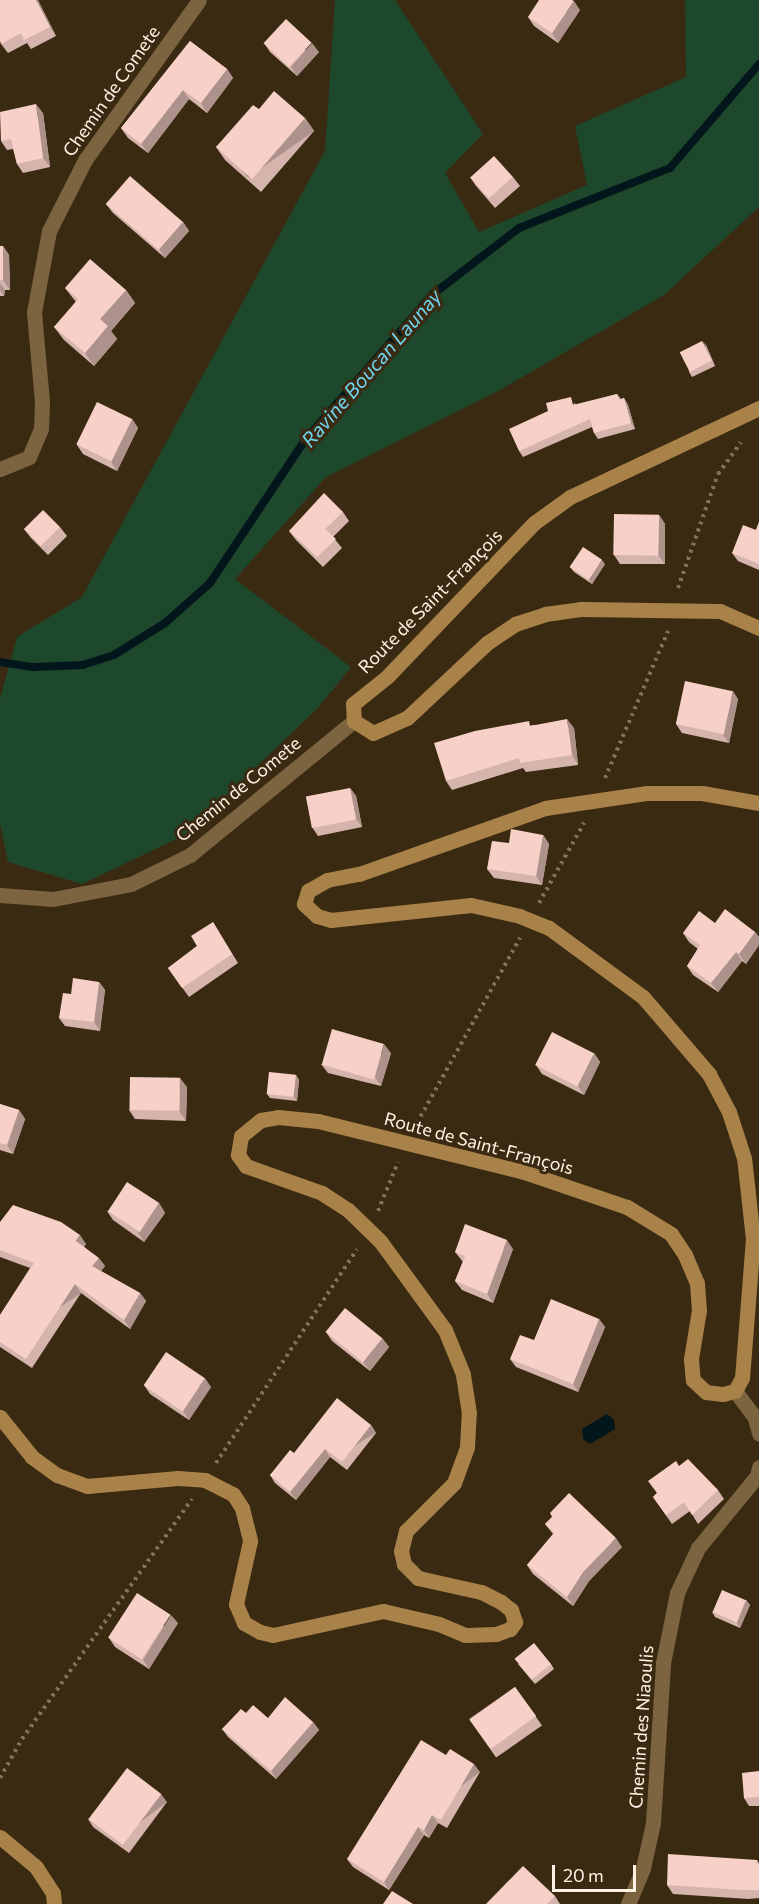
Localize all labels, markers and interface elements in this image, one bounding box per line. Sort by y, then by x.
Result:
street label: Chemin de Comete [58,22,164,160]
water label: Ravine Boucan Launay [296,284,446,452]
street label: Route de Saint-François [353,524,507,678]
street label: Chemin de Comete [171,732,305,846]
street label: Route de Saint-François [382,1107,576,1179]
street label: Chemin des Niaoulis [625,1645,657,1809]
scale bar [555,1853,639,1891]
text: 20 m [563,1864,604,1886]

